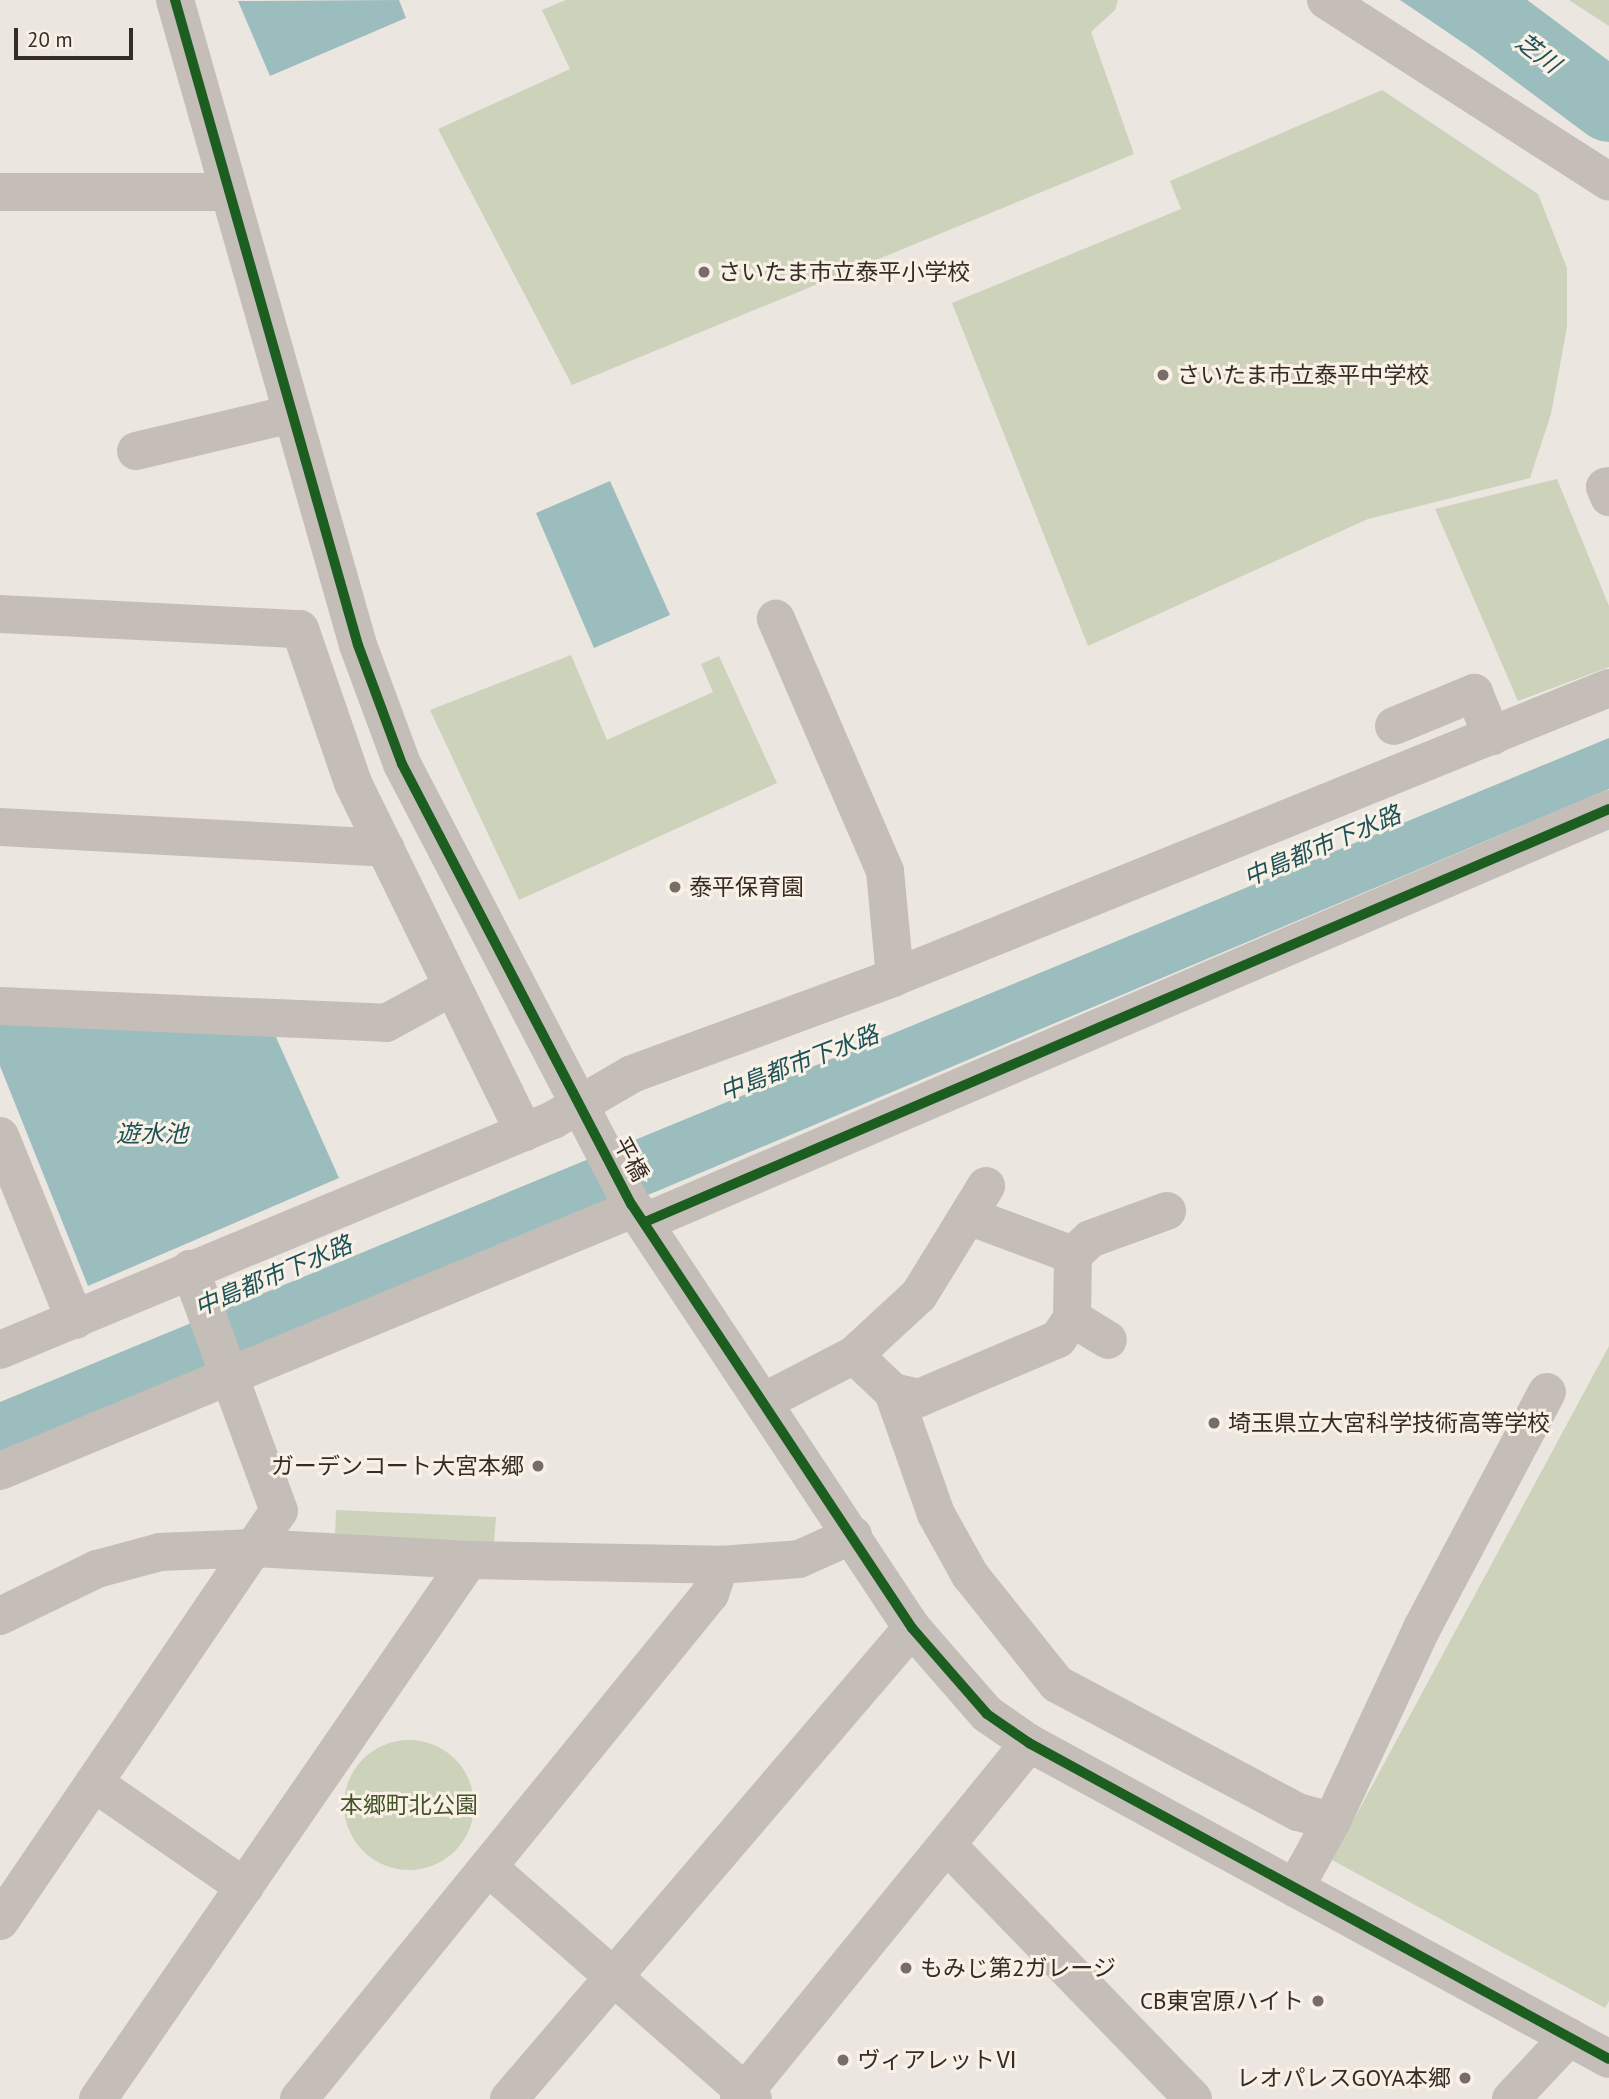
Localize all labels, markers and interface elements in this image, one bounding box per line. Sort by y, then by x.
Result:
scale bar [18,14,136,58]
text: 20 m [27,26,73,53]
water label: 芝川 [1510,27,1566,79]
place label: さいたま市立泰平小学校 [718,258,971,286]
marker: さいたま市立泰平小学校 [696,264,712,280]
place label: さいたま市立泰平中学校 [1177,361,1430,389]
marker: さいたま市立泰平中学校 [1155,367,1171,383]
water label: 中島都市下水路 [1239,800,1405,892]
place label: 泰平保育園 [689,873,804,901]
marker: 泰平保育園 [667,879,683,895]
water label: 中島都市下水路 [715,1019,883,1107]
water label: 遊水池 [116,1120,188,1148]
street label: 平橋 [608,1132,654,1186]
water label: 中島都市下水路 [190,1230,356,1322]
place label: 埼玉県立大宮科学技術高等学校 [1228,1409,1550,1437]
marker: 埼玉県立大宮科学技術高等学校 [1206,1415,1222,1431]
place label: ガーデンコート大宮本郷 [271,1452,524,1480]
marker: ガーデンコート大宮本郷 [530,1458,546,1474]
park label: 本郷町北公園 [340,1791,478,1819]
place label: もみじ第2ガレージ [920,1954,1117,1982]
marker: もみじ第2ガレージ [898,1960,914,1976]
place label: CB東宮原ハイト [1139,1987,1304,2015]
marker: CB東宮原ハイト [1310,1993,1326,2009]
place label: ヴィアレットⅥ [857,2046,1018,2074]
marker: ヴィアレットⅥ [835,2052,851,2068]
place label: レオパレスGOYA本郷 [1236,2064,1451,2092]
marker: レオパレスGOYA本郷 [1457,2070,1473,2086]

